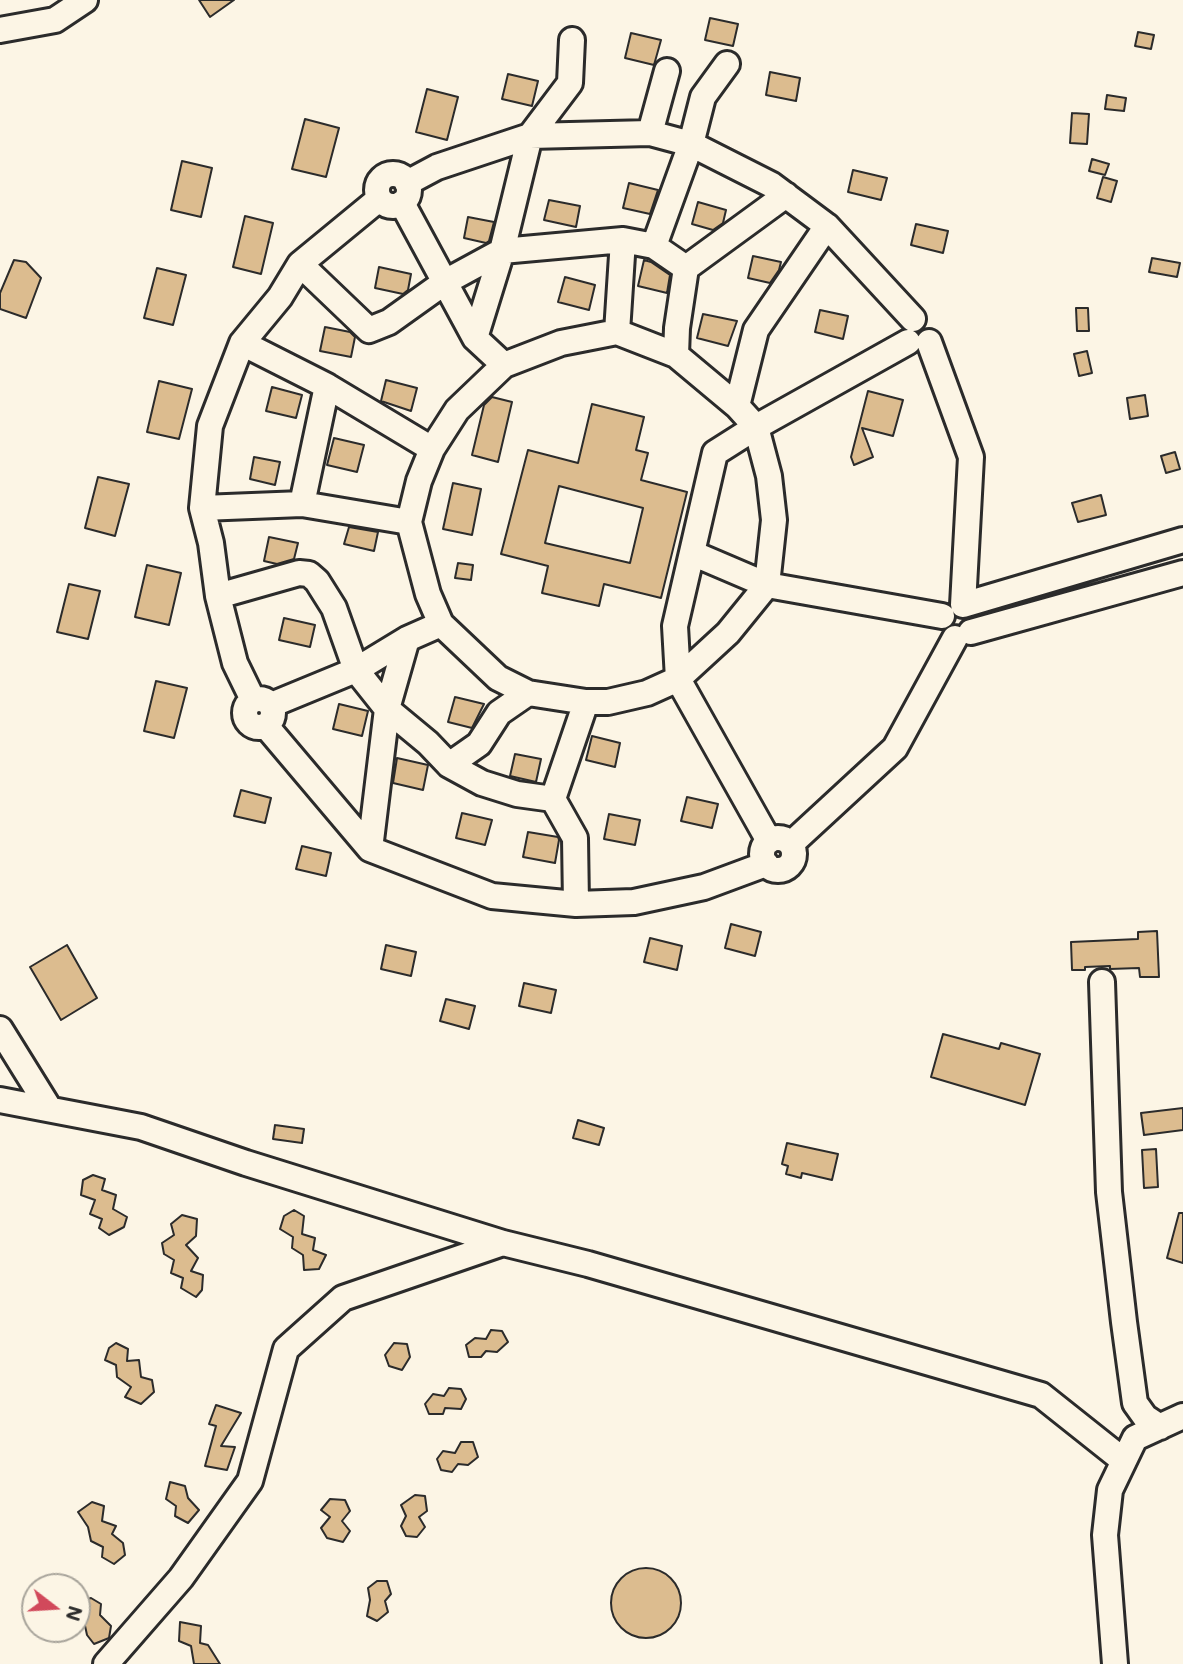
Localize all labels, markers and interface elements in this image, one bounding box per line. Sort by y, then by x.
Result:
north arrow [21,1573,91,1643]
text: N [61,1603,89,1624]

